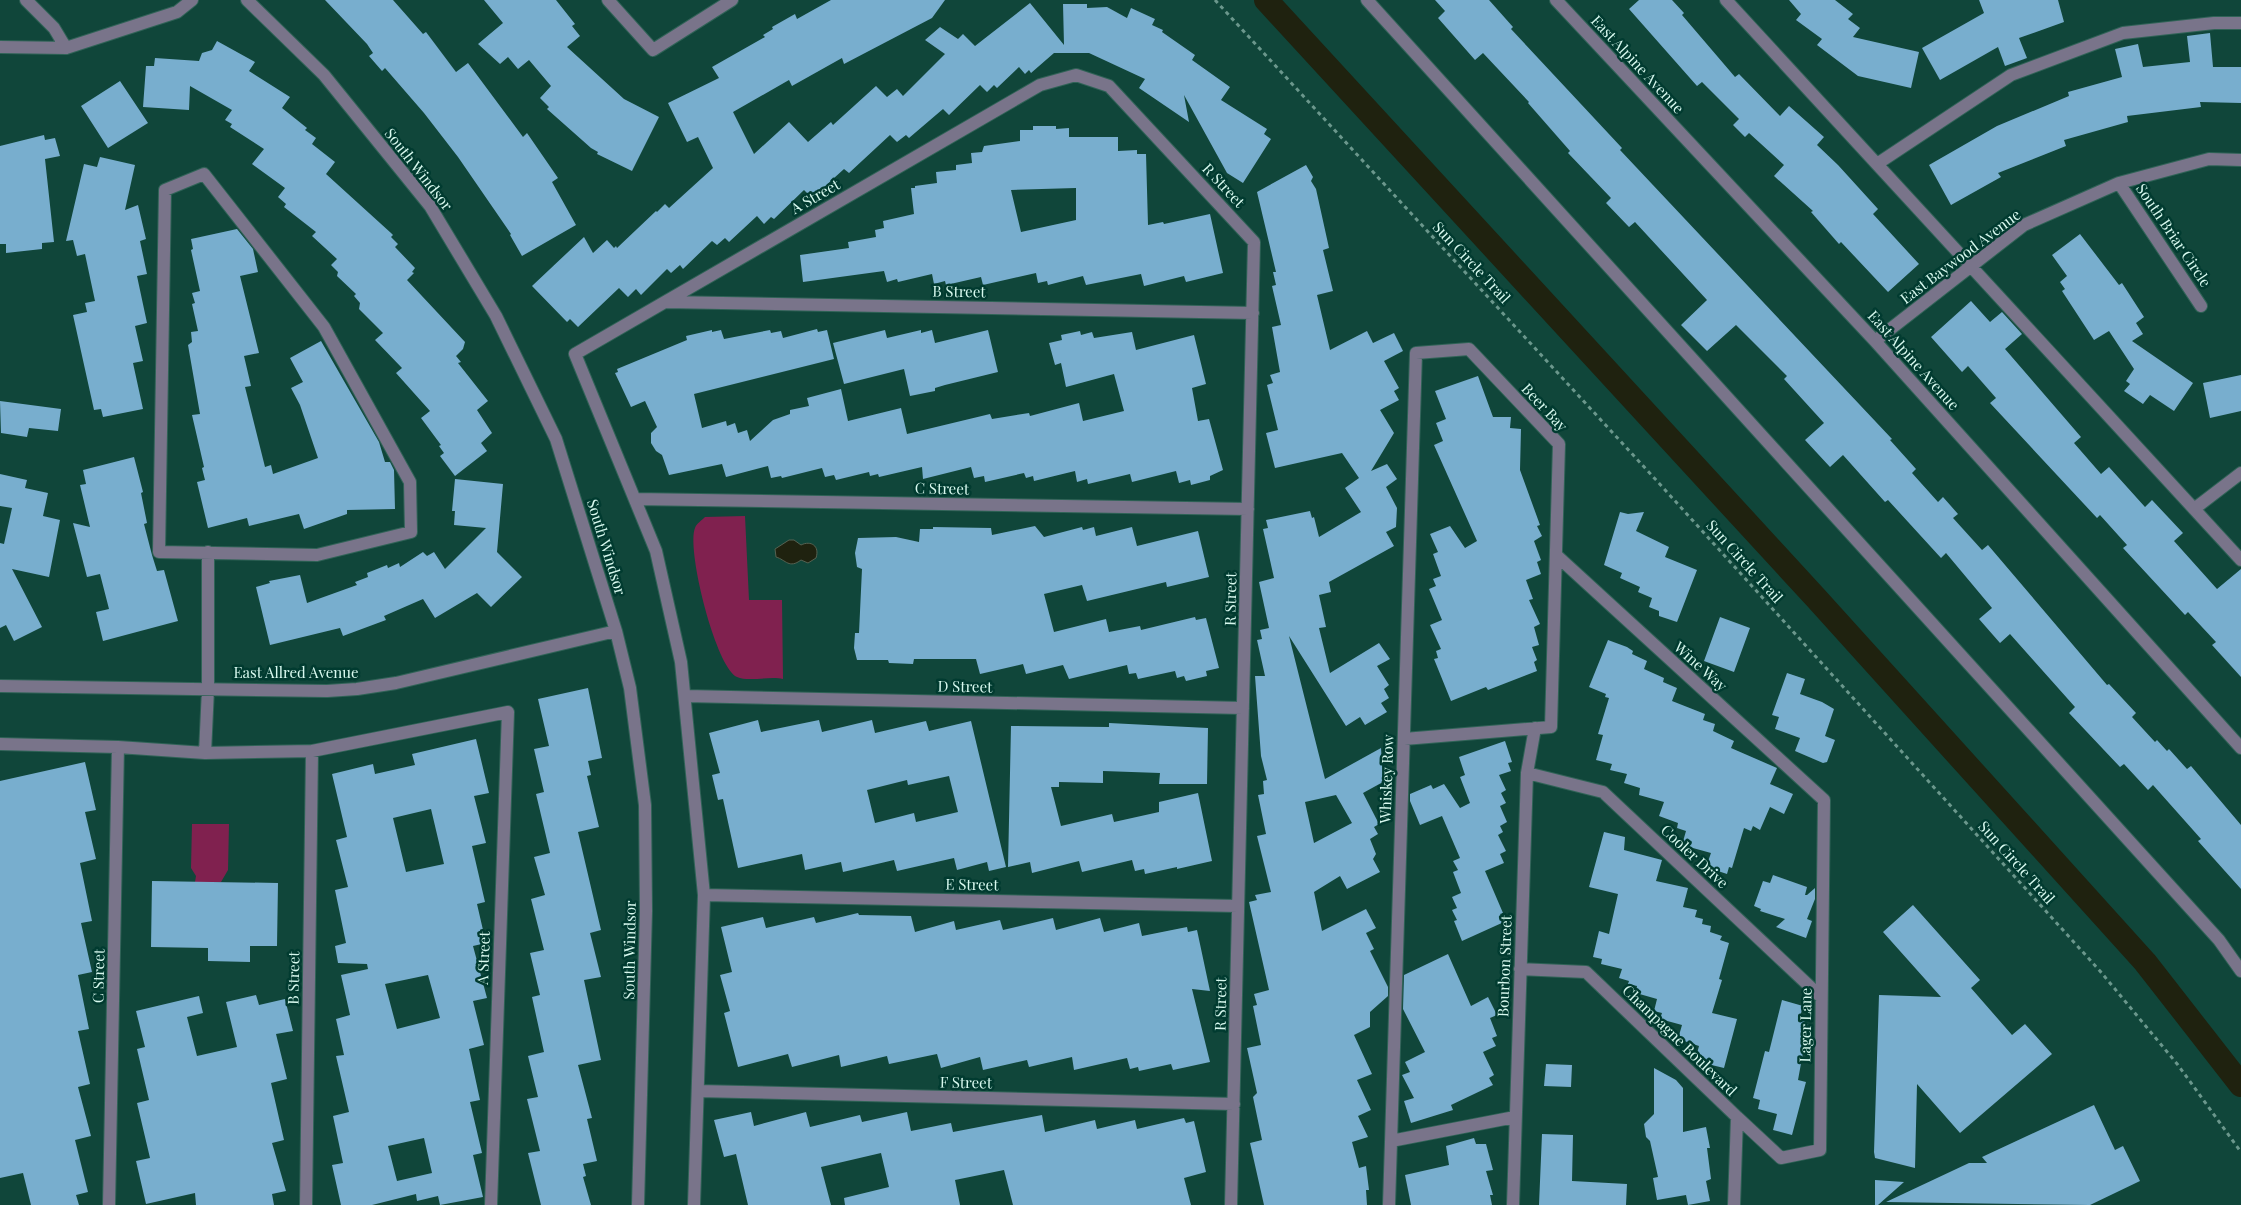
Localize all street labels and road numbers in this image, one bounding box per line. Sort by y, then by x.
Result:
street label: East Alpine Avenue [1587,10,1689,118]
street label: South Windsor [381,124,458,215]
street label: R Street [1198,159,1250,212]
street label: A Street [786,174,844,219]
street label: South Briar Circle [2132,179,2216,291]
street label: East Baywood Avenue [1896,204,2024,308]
street label: Sun Circle Trail [1429,217,1515,307]
street label: B Street [932,281,987,301]
street label: East Alpine Avenue [1864,306,1964,414]
street label: Beer Bay [1518,379,1573,436]
street label: C Street [915,478,970,498]
street label: South Windsor [583,497,631,598]
street label: Sun Circle Trail [1702,515,1788,607]
street label: R Street [1220,571,1240,626]
street label: Wine Way [1669,636,1732,696]
street label: East Allred Avenue [233,662,359,682]
street label: D Street [937,676,993,696]
street label: Whiskey Row [1374,734,1398,825]
street label: Sun Circle Trail [1974,816,2060,908]
street label: Cooler Drive [1657,820,1733,892]
street label: E Street [945,874,999,894]
street label: South Windsor [618,900,640,1000]
street label: Bourbon Street [1492,914,1516,1017]
street label: A Street [472,930,494,986]
street label: C Street [88,948,108,1003]
street label: B Street [283,950,303,1005]
street label: R Street [1210,976,1230,1031]
street label: Champagne Boulevard [1618,980,1742,1100]
street label: Lager Lane [1794,988,1816,1062]
street label: F Street [940,1072,993,1092]

